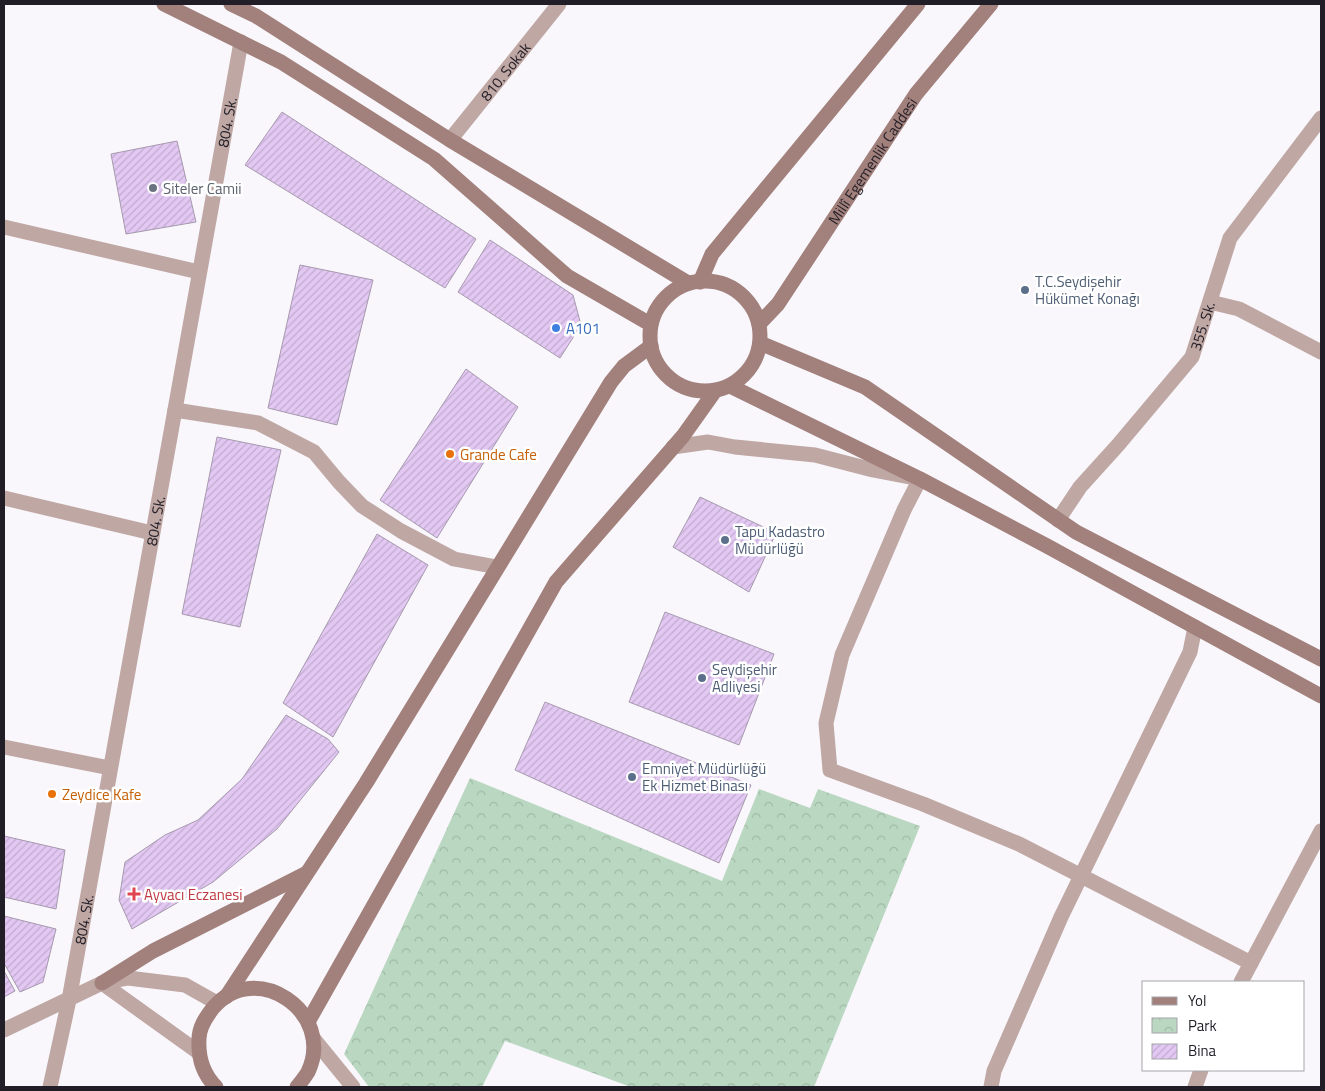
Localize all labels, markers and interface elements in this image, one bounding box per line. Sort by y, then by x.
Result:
street label: 810. Sokak [474,37,536,106]
street label: Millî Egemenlik Caddesi [822,93,922,229]
street label: 804. Sk. [211,95,242,149]
place label: Siteler Camii [163,177,242,200]
marker: Siteler Camii [147,182,159,194]
place label: T.C.Seydişehir Hükümet Konağı [1035,270,1140,310]
marker: T.C.Seydişehir Hükümet Konağı [1019,284,1031,296]
street label: 355. Sk. [1183,298,1221,353]
place label: A101 [566,317,600,340]
marker: A101 [550,322,562,334]
place label: Grande Cafe [460,443,537,466]
marker: Grande Cafe [444,448,456,460]
street label: 804. Sk. [139,494,171,548]
place label: Tapu Kadastro Müdürlüğü [735,520,825,560]
marker: Tapu Kadastro Müdürlüğü [719,534,731,546]
place label: Seydişehir Adliyesi [712,658,777,698]
marker: Seydişehir Adliyesi [696,672,708,684]
place label: Emniyet Müdürlüğü Ek Hizmet Binası [642,757,766,797]
marker: Emniyet Müdürlüğü Ek Hizmet Binası [626,771,638,783]
place label: Zeydice Kafe [62,783,141,806]
marker: Zeydice Kafe [46,788,58,800]
place label: Ayvacı Eczanesi [144,883,243,906]
marker: Ayvacı Eczanesi [128,888,140,900]
street label: 804. Sk. [68,893,99,946]
legend [1142,981,1305,1071]
text: Yol [1188,989,1206,1012]
text: Park [1188,1014,1217,1037]
text: Bina [1188,1039,1217,1062]

